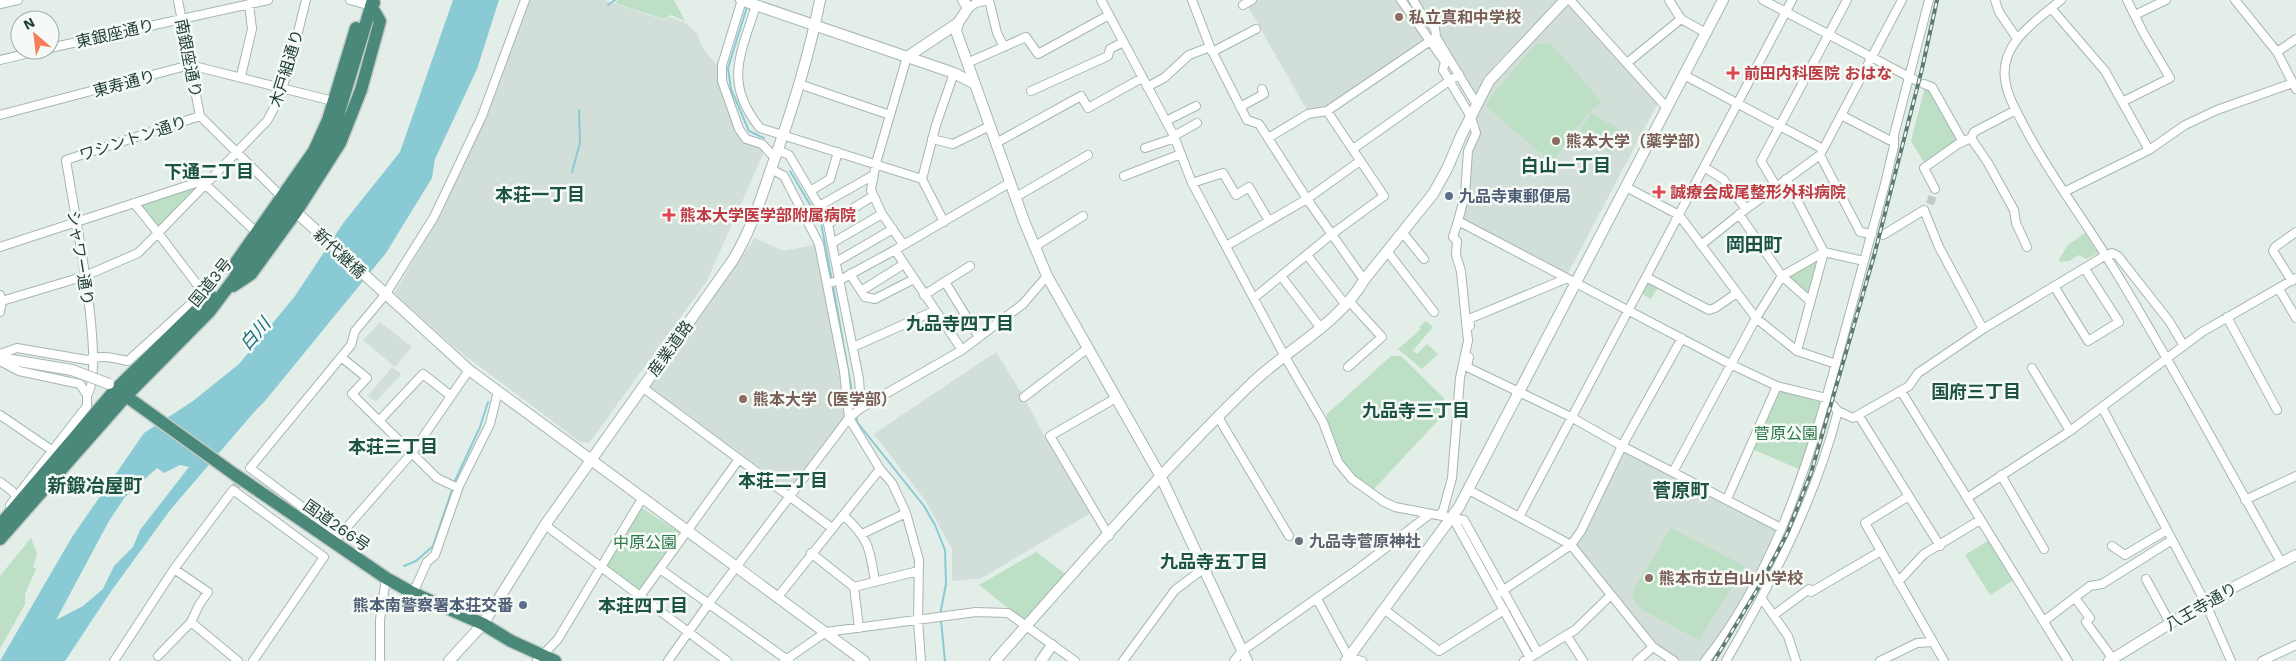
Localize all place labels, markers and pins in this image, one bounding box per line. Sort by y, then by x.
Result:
place label: 私立真和中学校 [1409,8,1521,27]
marker: 私立真和中学校 [1393,11,1405,23]
place label: 前田内科医院 おはな [1744,64,1893,83]
marker: 前田内科医院 おはな [1726,66,1740,80]
place label: 熊本大学（薬学部） [1566,132,1710,151]
marker: 熊本大学（薬学部） [1550,135,1562,147]
place label: 誠療会成尾整形外科病院 [1670,183,1846,202]
marker: 誠療会成尾整形外科病院 [1652,185,1666,199]
place label: 九品寺東郵便局 [1459,187,1571,206]
marker: 九品寺東郵便局 [1443,190,1455,202]
place label: 熊本大学医学部附属病院 [680,206,856,225]
marker: 熊本大学医学部附属病院 [662,208,676,222]
place label: 熊本大学（医学部） [753,390,897,409]
marker: 熊本大学（医学部） [737,393,749,405]
place label: 九品寺菅原神社 [1309,532,1421,551]
marker: 九品寺菅原神社 [1293,535,1305,547]
place label: 熊本市立白山小学校 [1659,569,1803,588]
marker: 熊本市立白山小学校 [1643,572,1655,584]
place label: 熊本南警察署本荘交番 [353,596,513,615]
marker: 熊本南警察署本荘交番 [517,599,529,611]

